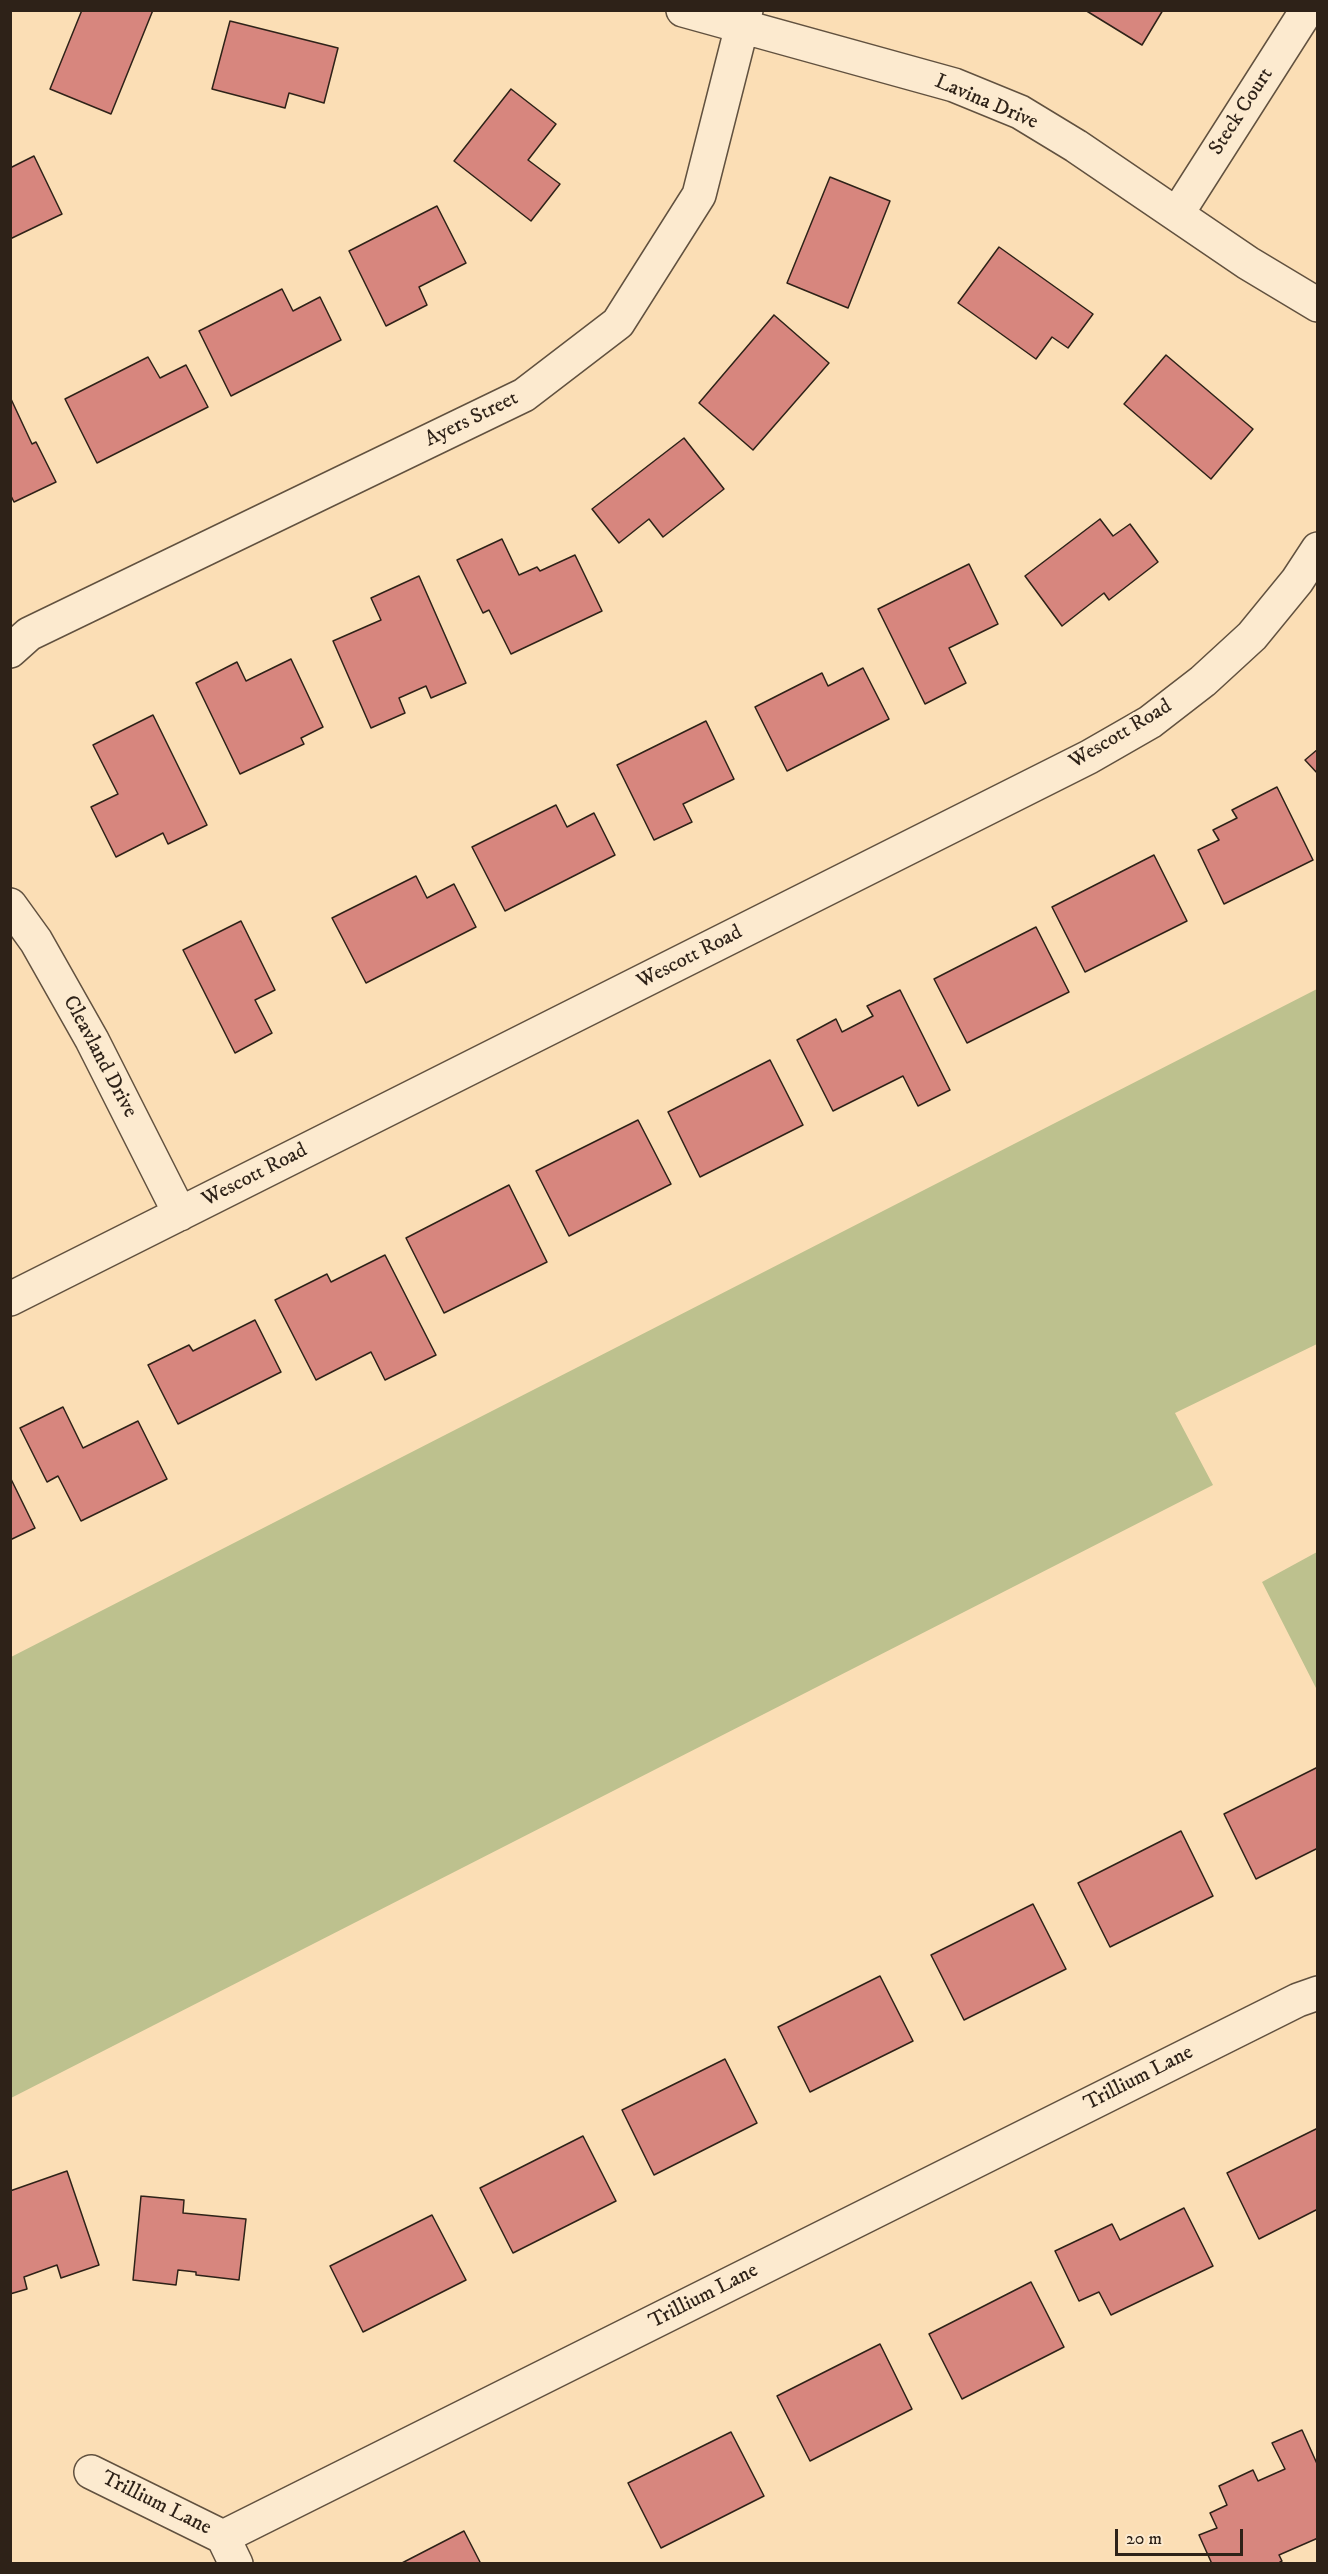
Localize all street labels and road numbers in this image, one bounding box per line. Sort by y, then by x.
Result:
street label: Steck Court [1204,64,1280,160]
street label: Lavina Drive [931,70,1041,136]
street label: Ayers Street [421,387,523,453]
street label: Wescott Road [1065,695,1177,775]
street label: Wescott Road [633,921,747,995]
street label: Cleavland Drive [56,992,142,1122]
street label: Wescott Road [198,1139,312,1213]
street label: Trillium Lane [1080,2041,1198,2117]
street label: Trillium Lane [645,2259,763,2335]
street label: Trillium Lane [97,2467,215,2541]

